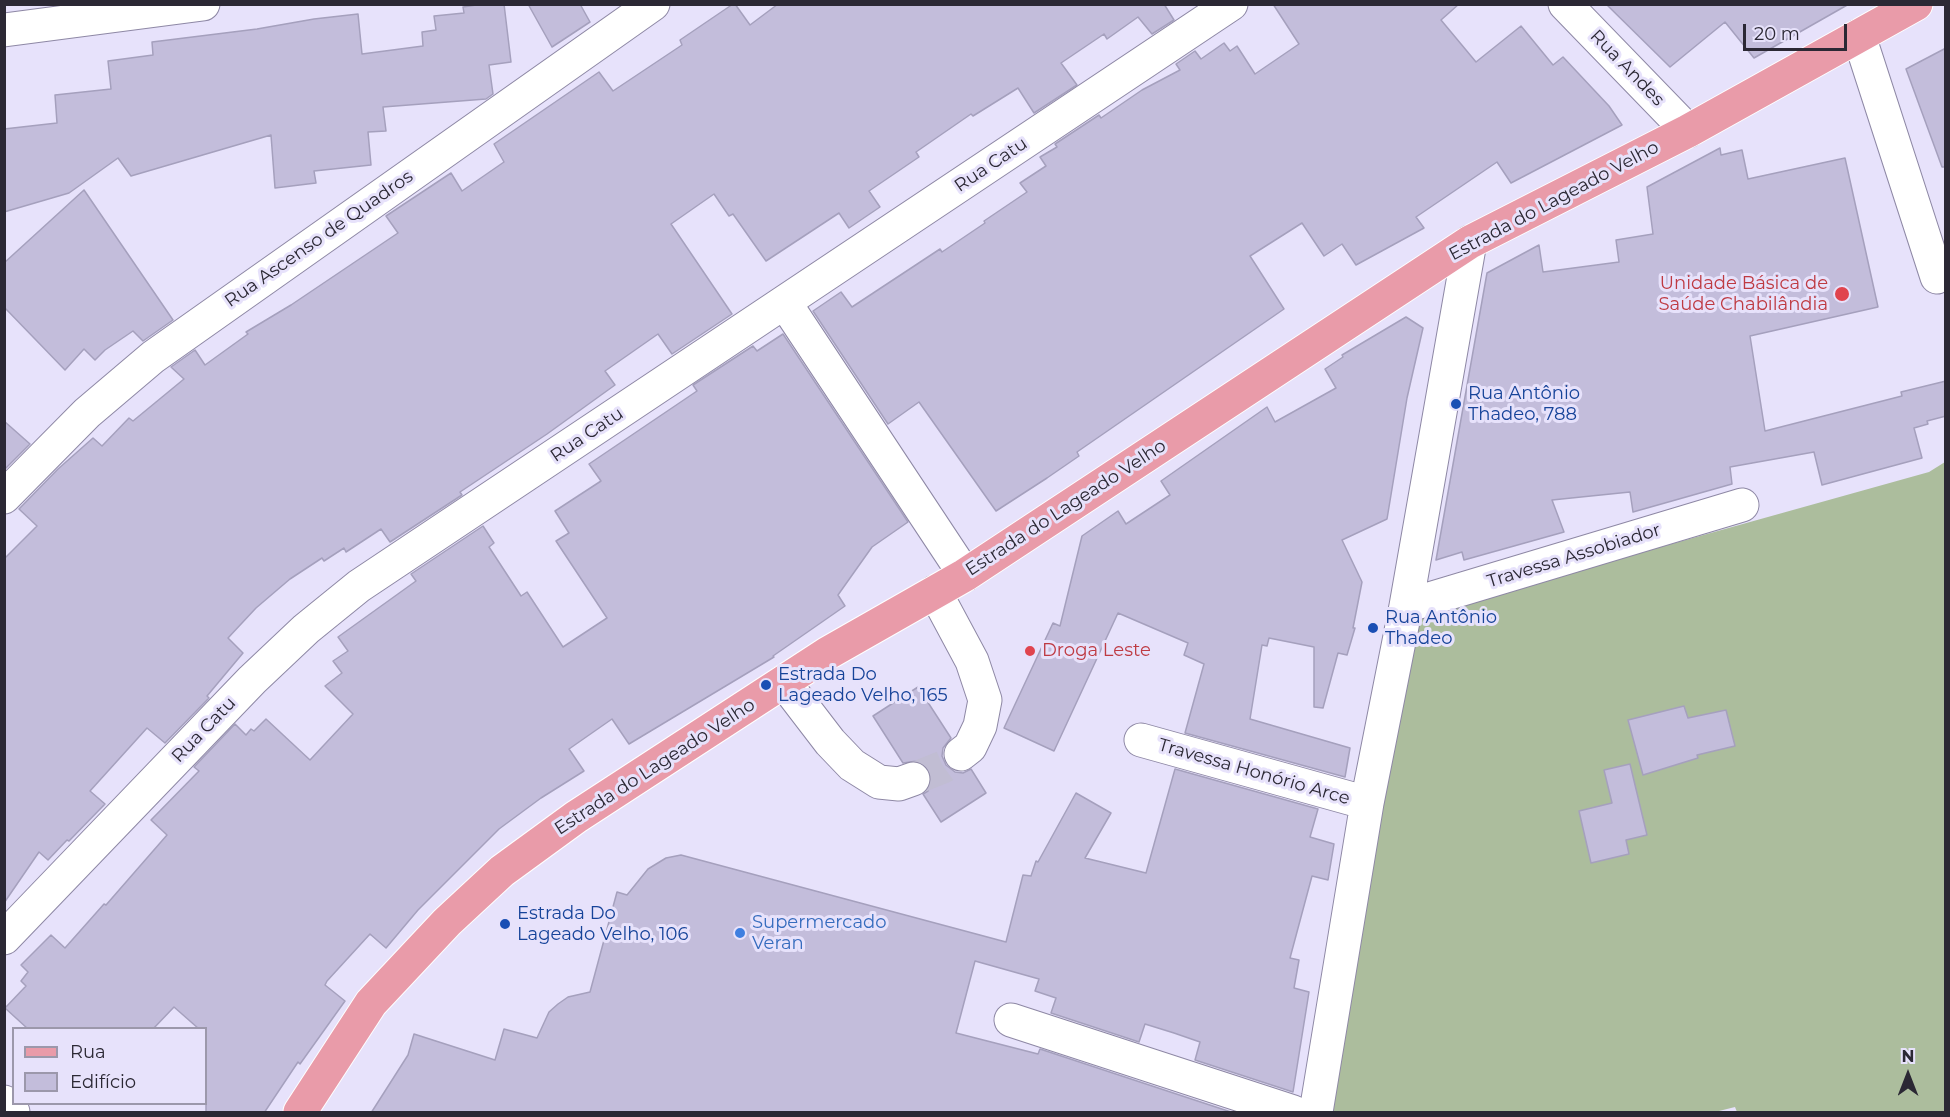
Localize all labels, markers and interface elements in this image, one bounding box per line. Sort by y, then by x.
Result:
scale bar [1746,12,1850,50]
text: 20 m [1754,23,1800,45]
street label: Rua Andes [1585,25,1669,111]
street label: Rua Catu [951,133,1031,197]
street label: Estrada do Lageado Velho [1445,136,1663,266]
street label: Rua Ascenso de Quadros [221,166,417,312]
place label: Unidade Básica de Saúde Chabilândia [1659,273,1828,316]
marker: Unidade Básica de Saúde Chabilândia [1833,285,1851,303]
place label: Rua Antônio Thadeo, 788 [1468,383,1580,426]
marker: Rua Antônio Thadeo, 788 [1449,397,1463,411]
street label: Rua Catu [547,403,627,467]
street label: Estrada do Lageado Velho [962,435,1170,581]
street label: Travessa Assobiador [1485,519,1663,593]
place label: Rua Antônio Thadeo [1385,607,1497,650]
marker: Rua Antônio Thadeo [1366,621,1380,635]
place label: Droga Leste [1042,640,1151,662]
marker: Droga Leste [1023,644,1037,658]
place label: Estrada Do Lageado Velho, 165 [778,664,948,706]
marker: Estrada Do Lageado Velho, 165 [759,678,773,692]
street label: Rua Catu [167,693,241,767]
street label: Estrada do Lageado Velho [551,694,759,840]
street label: Travessa Honório Arce [1156,734,1352,810]
place label: Estrada Do Lageado Velho, 106 [517,903,688,946]
place label: Supermercado Veran [752,912,887,954]
marker: Estrada Do Lageado Velho, 106 [498,917,512,931]
marker: Supermercado Veran [733,926,747,940]
legend [12,1027,207,1105]
text: Rua [70,1041,106,1063]
north arrow [1878,1045,1938,1105]
text: N [1902,1047,1914,1066]
text: Edifício [70,1071,136,1093]

